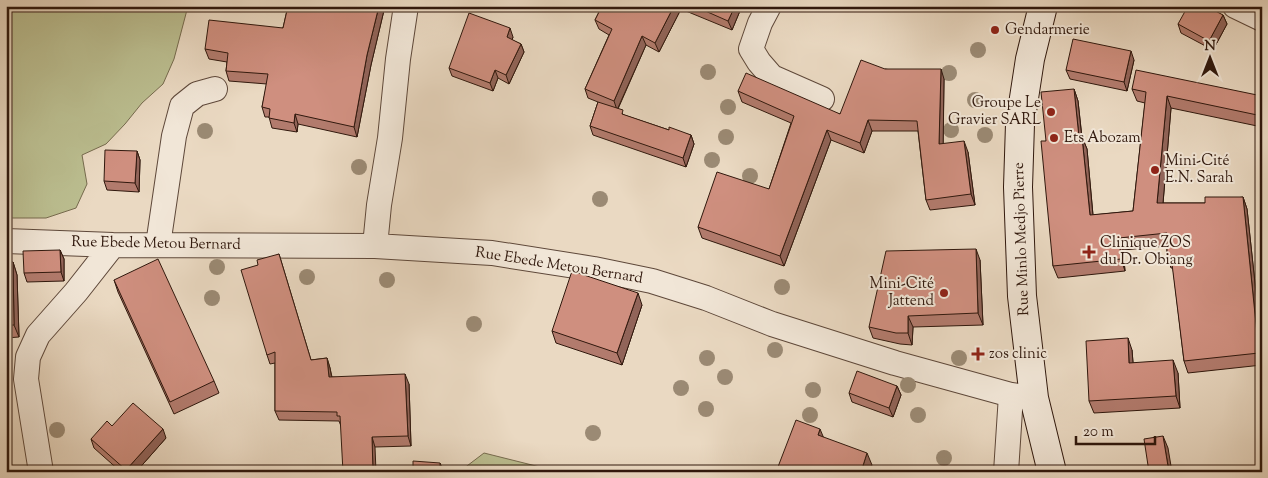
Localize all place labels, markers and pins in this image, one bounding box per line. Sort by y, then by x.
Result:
place label: Gendarmerie [1005,20,1090,41]
marker: Gendarmerie [989,24,1001,36]
place label: Groupe Le Gravier SARL [948,93,1041,131]
marker: Groupe Le Gravier SARL [1045,106,1057,118]
place label: Ets Abozam [1064,128,1141,149]
marker: Ets Abozam [1048,132,1060,144]
place label: Mini-Cité E.N. Sarah [1165,151,1234,189]
marker: Mini-Cité E.N. Sarah [1149,164,1161,176]
place label: Clinique ZOS du Dr. Obiang [1100,233,1193,271]
marker: Clinique ZOS du Dr. Obiang [1082,245,1096,259]
place label: Mini-Cité Jattend [870,274,935,312]
marker: Mini-Cité Jattend [938,287,950,299]
place label: zos clinic [989,344,1047,365]
marker: zos clinic [971,347,985,361]

